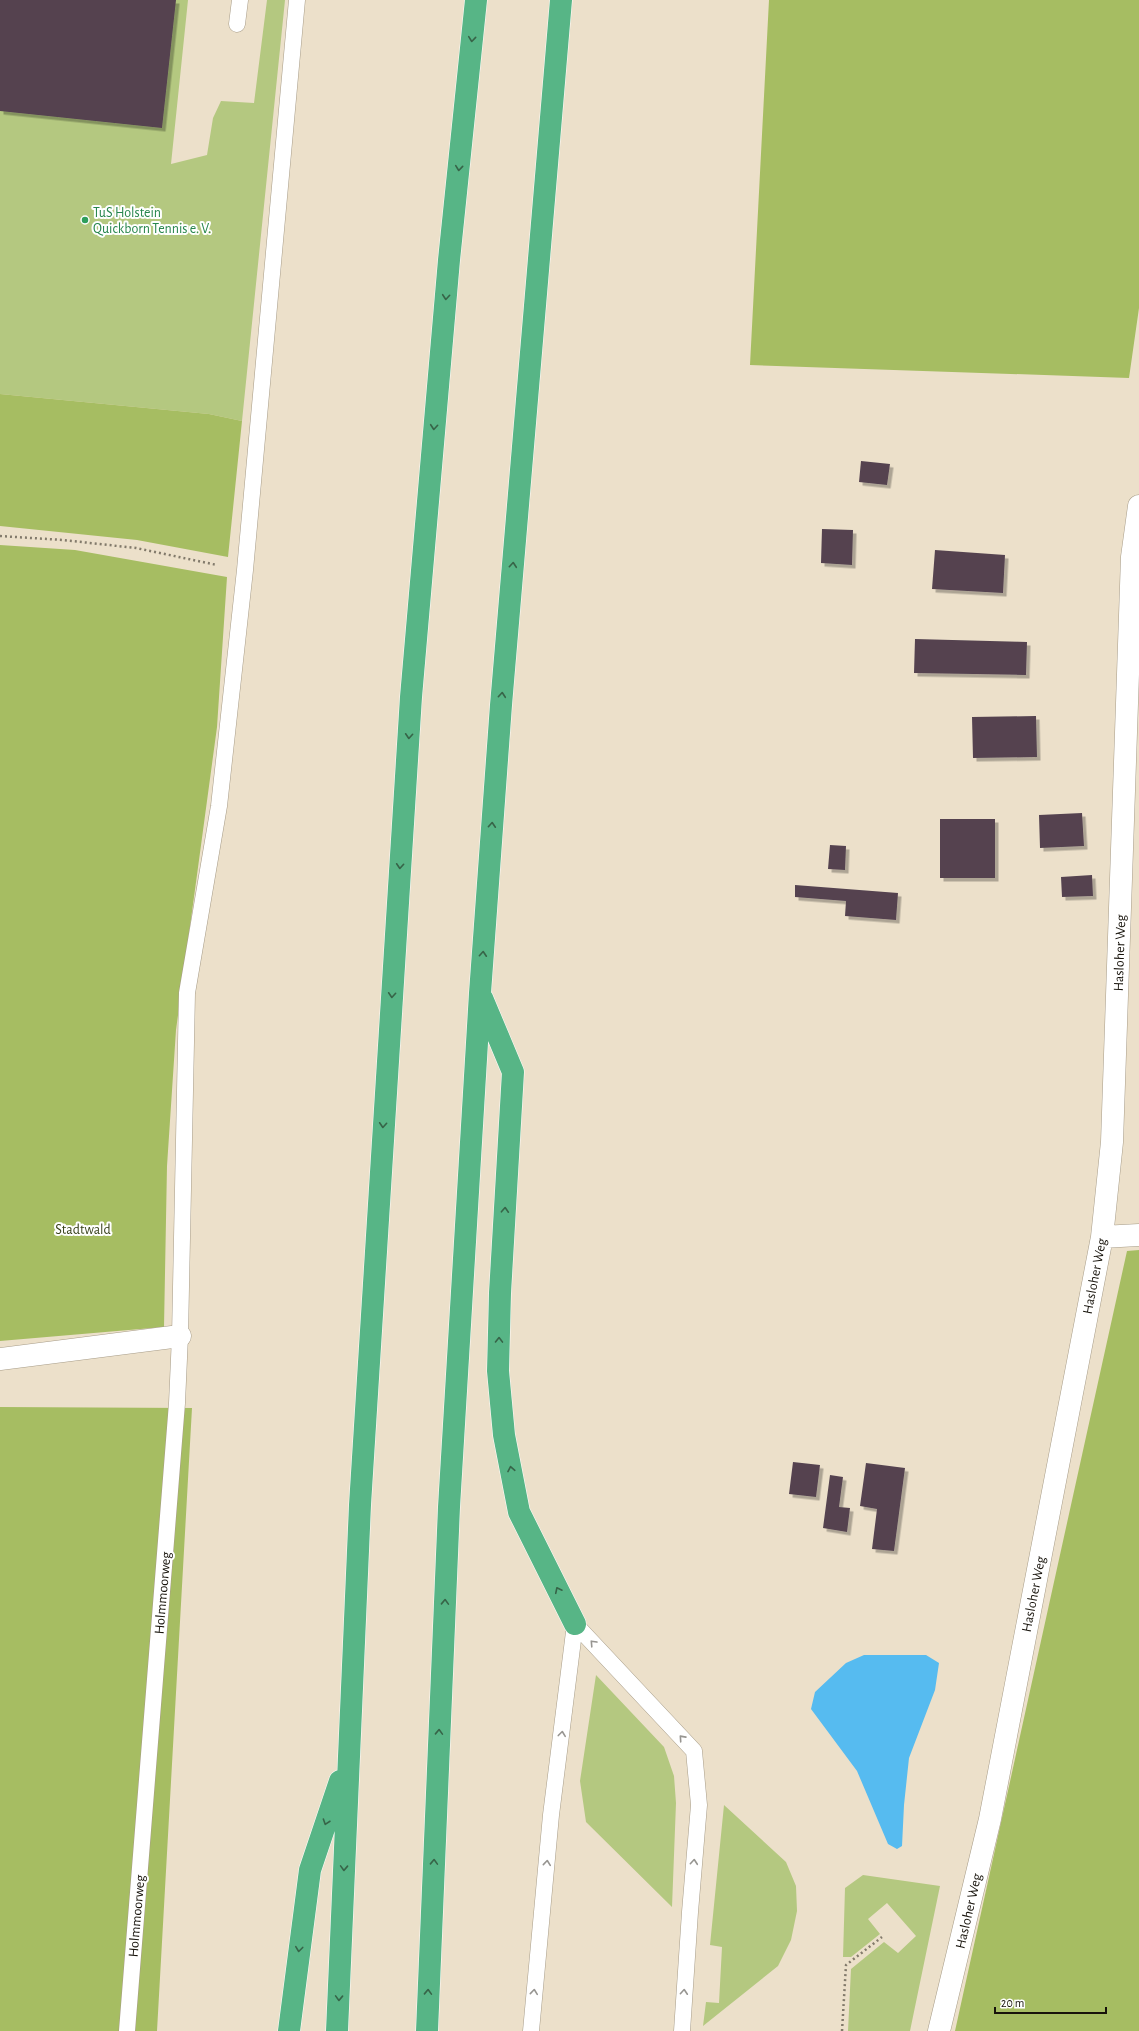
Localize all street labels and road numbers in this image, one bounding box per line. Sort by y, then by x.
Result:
street label: Hasloher Weg [1112,914,1128,992]
street label: Hasloher Weg [1081,1237,1109,1315]
street label: Holmmoorweg [152,1551,174,1635]
street label: Hasloher Weg [1020,1555,1048,1633]
street label: Hasloher Weg [954,1872,984,1950]
street label: Holmmoorweg [126,1874,148,1958]

